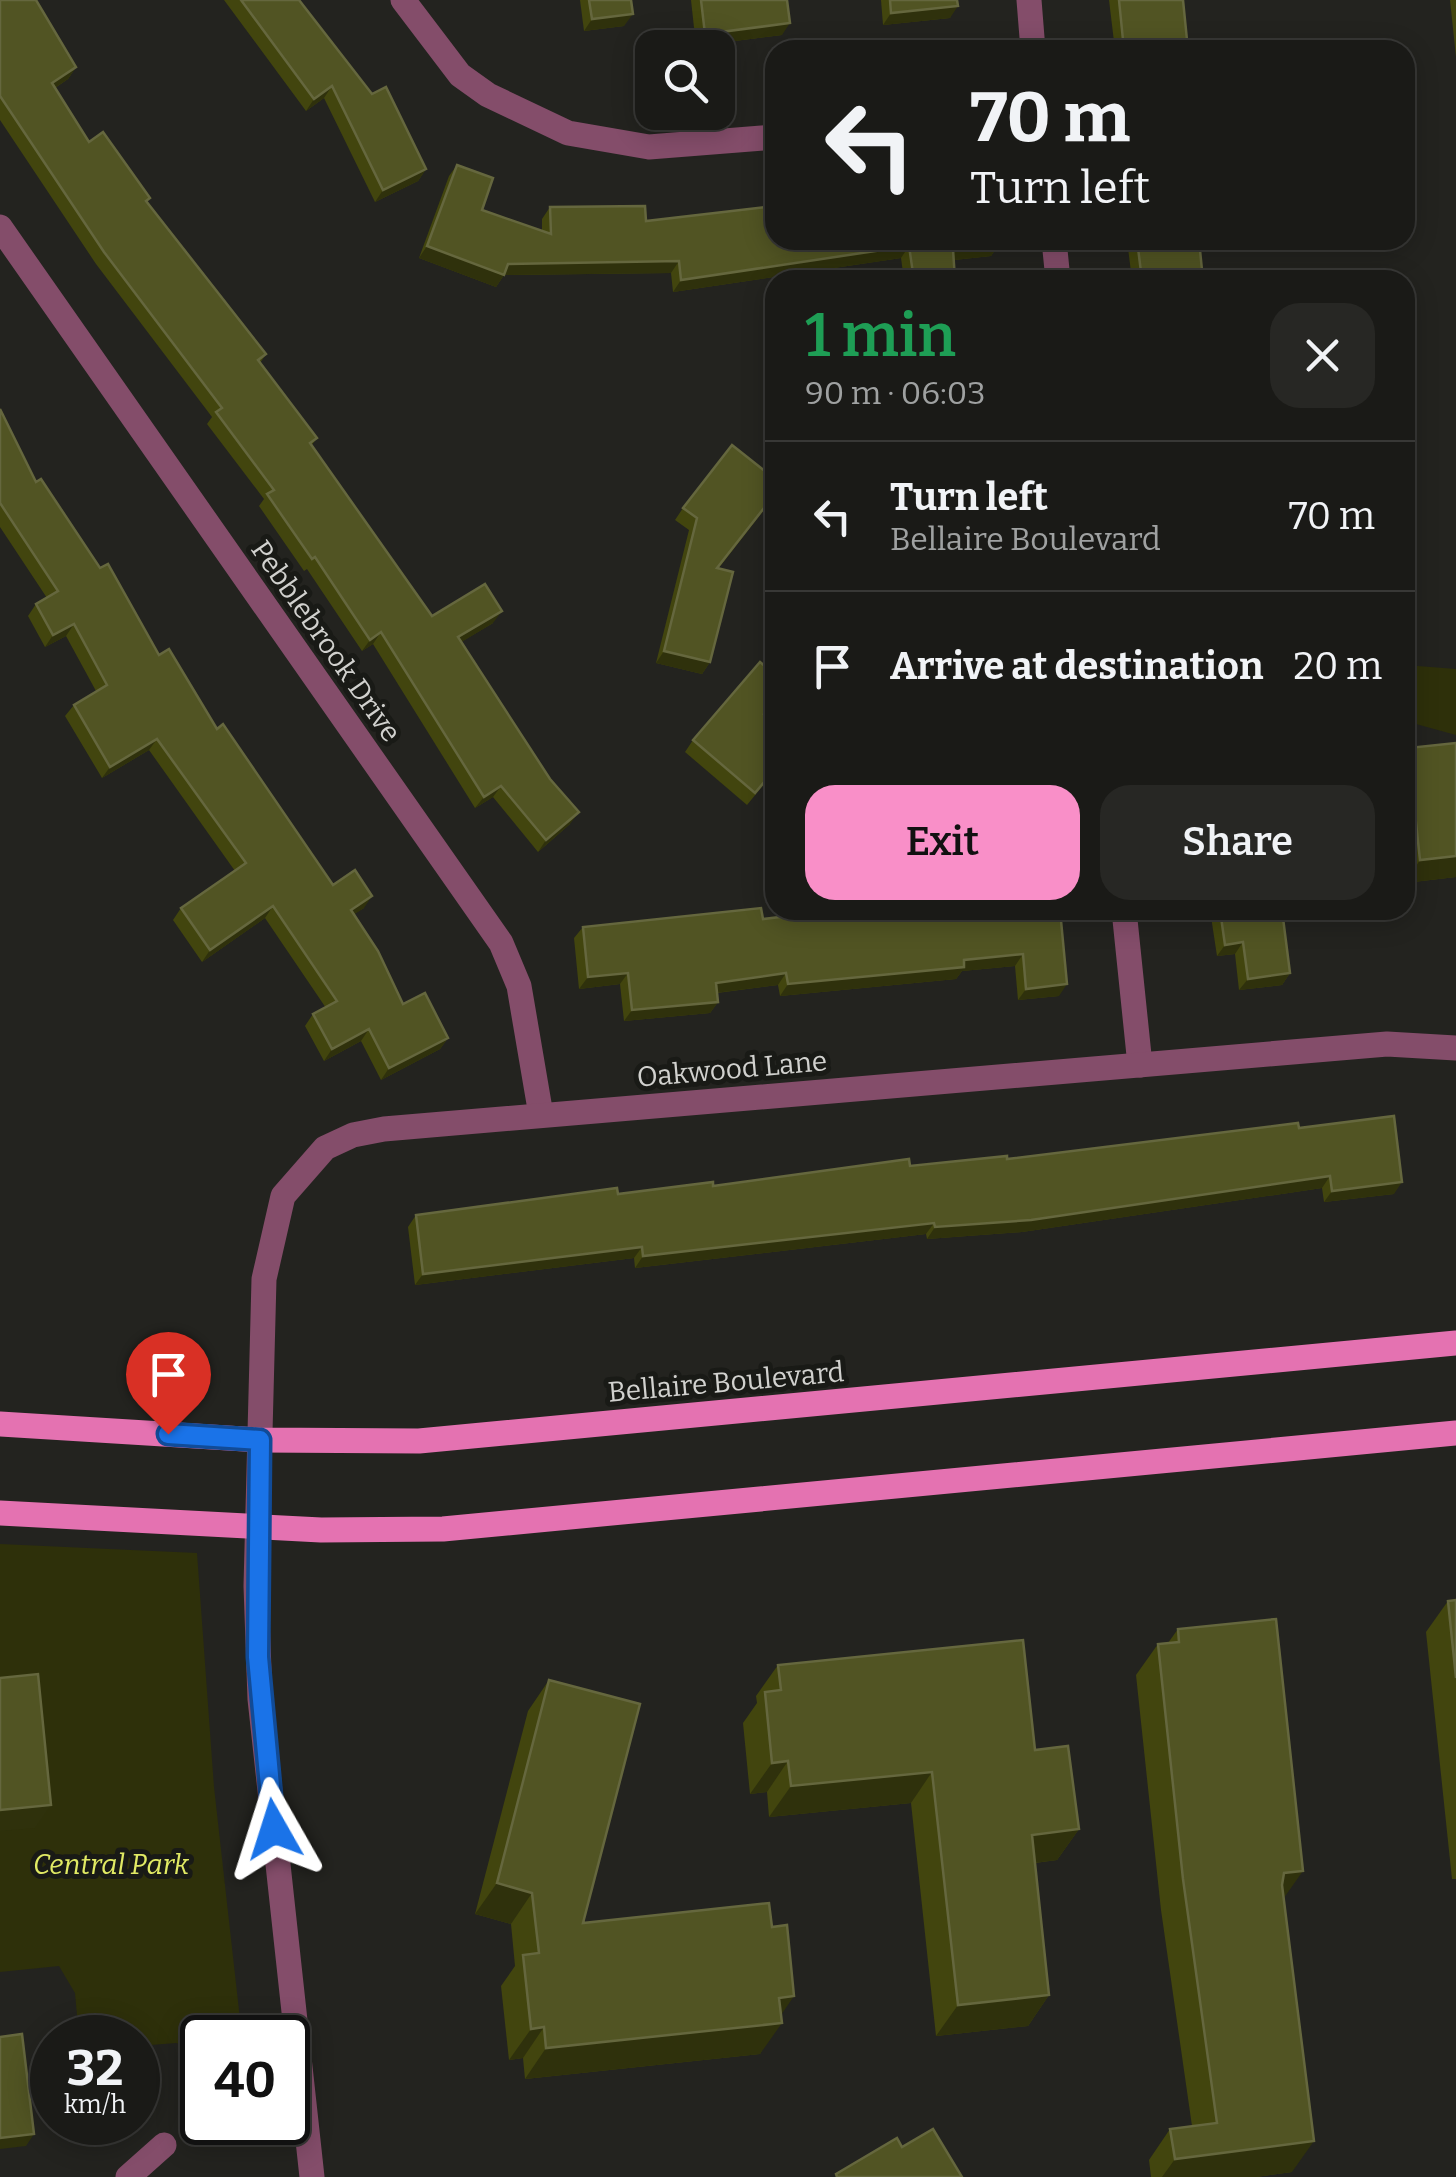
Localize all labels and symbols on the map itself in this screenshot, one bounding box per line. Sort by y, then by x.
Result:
street label: Pebblebrook Drive [244,534,408,748]
street label: Oakwood Lane [636,1044,828,1094]
pin [126,1332,211,1435]
street label: Bellaire Boulevard [607,1355,845,1409]
position arrow [222,1777,326,1881]
park label: Central Park [33,1848,190,1881]
speed limit sign: 40 [180,2015,310,2145]

